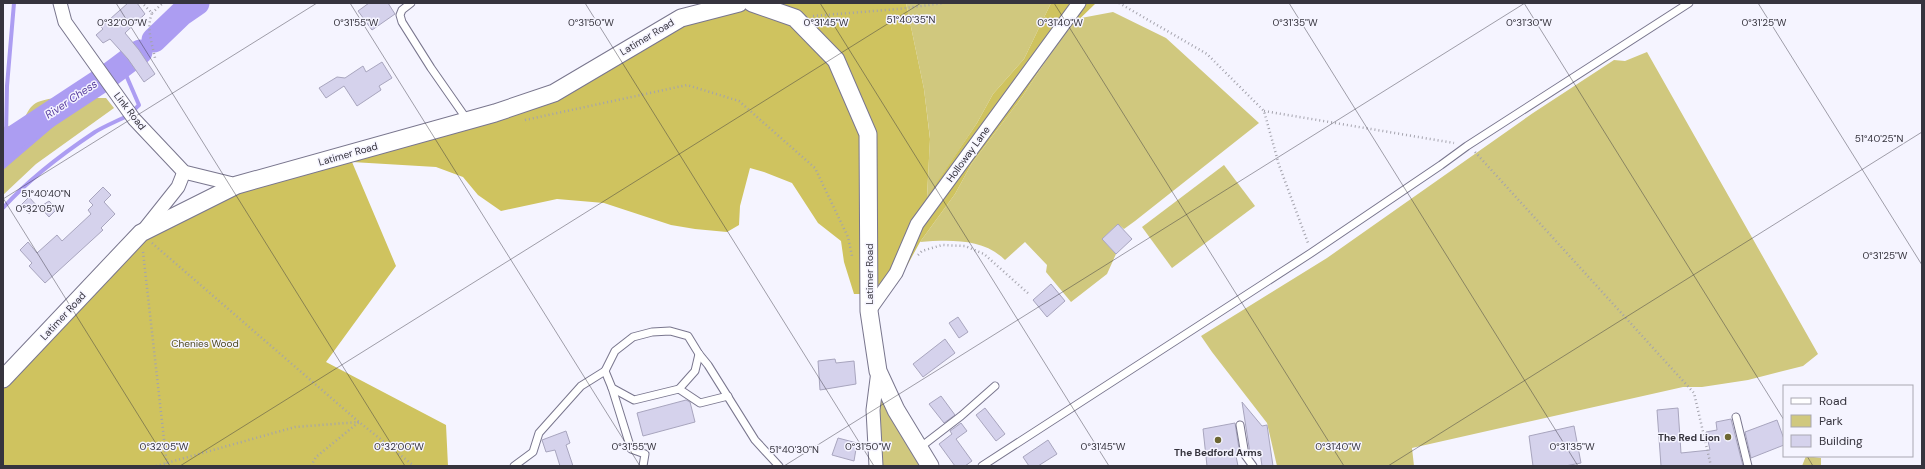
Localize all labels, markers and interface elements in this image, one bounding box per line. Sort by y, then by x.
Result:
text: 51°40'35"N [887,13,935,26]
text: 0°32'00"W [97,16,147,29]
text: 0°31'55"W [333,16,379,29]
text: 0°31'50"W [568,16,614,29]
street label: Latimer Road [617,16,677,58]
text: 0°31'45"W [804,16,849,29]
text: 0°31'40"W [1037,16,1083,29]
text: 0°31'35"W [1272,16,1318,29]
text: 0°31'30"W [1506,16,1552,29]
text: 0°31'25"W [1742,16,1787,29]
water label: River Chess [42,76,100,122]
street label: Link Road [111,90,149,132]
street label: Holloway Lane [943,123,993,185]
text: 51°40'25"N [1855,132,1903,145]
street label: Latimer Road [317,139,379,169]
text: 51°40'40"N [21,187,71,200]
text: 0°32'05"W [16,202,65,215]
street label: Latimer Road [863,243,876,305]
text: 0°31'25"W [1863,249,1908,262]
street label: Latimer Road [37,289,89,343]
park label: Chenies Wood [171,337,239,350]
legend [1783,385,1913,457]
text: Road [1819,393,1847,409]
text: Park [1819,413,1843,429]
place label: The Red Lion [1658,431,1720,444]
marker: The Red Lion [1723,432,1733,442]
text: Building [1819,433,1863,449]
marker: The Bedford Arms [1213,435,1223,445]
text: 0°32'05"W [140,440,189,453]
text: 0°32'00"W [374,440,424,453]
text: 0°31'55"W [611,440,657,453]
text: 0°31'50"W [845,440,891,453]
text: 0°31'45"W [1081,440,1126,453]
text: 0°31'40"W [1315,440,1361,453]
text: 0°31'35"W [1549,440,1595,453]
text: 51°40'30"N [769,443,819,456]
place label: The Bedford Arms [1174,446,1262,459]

